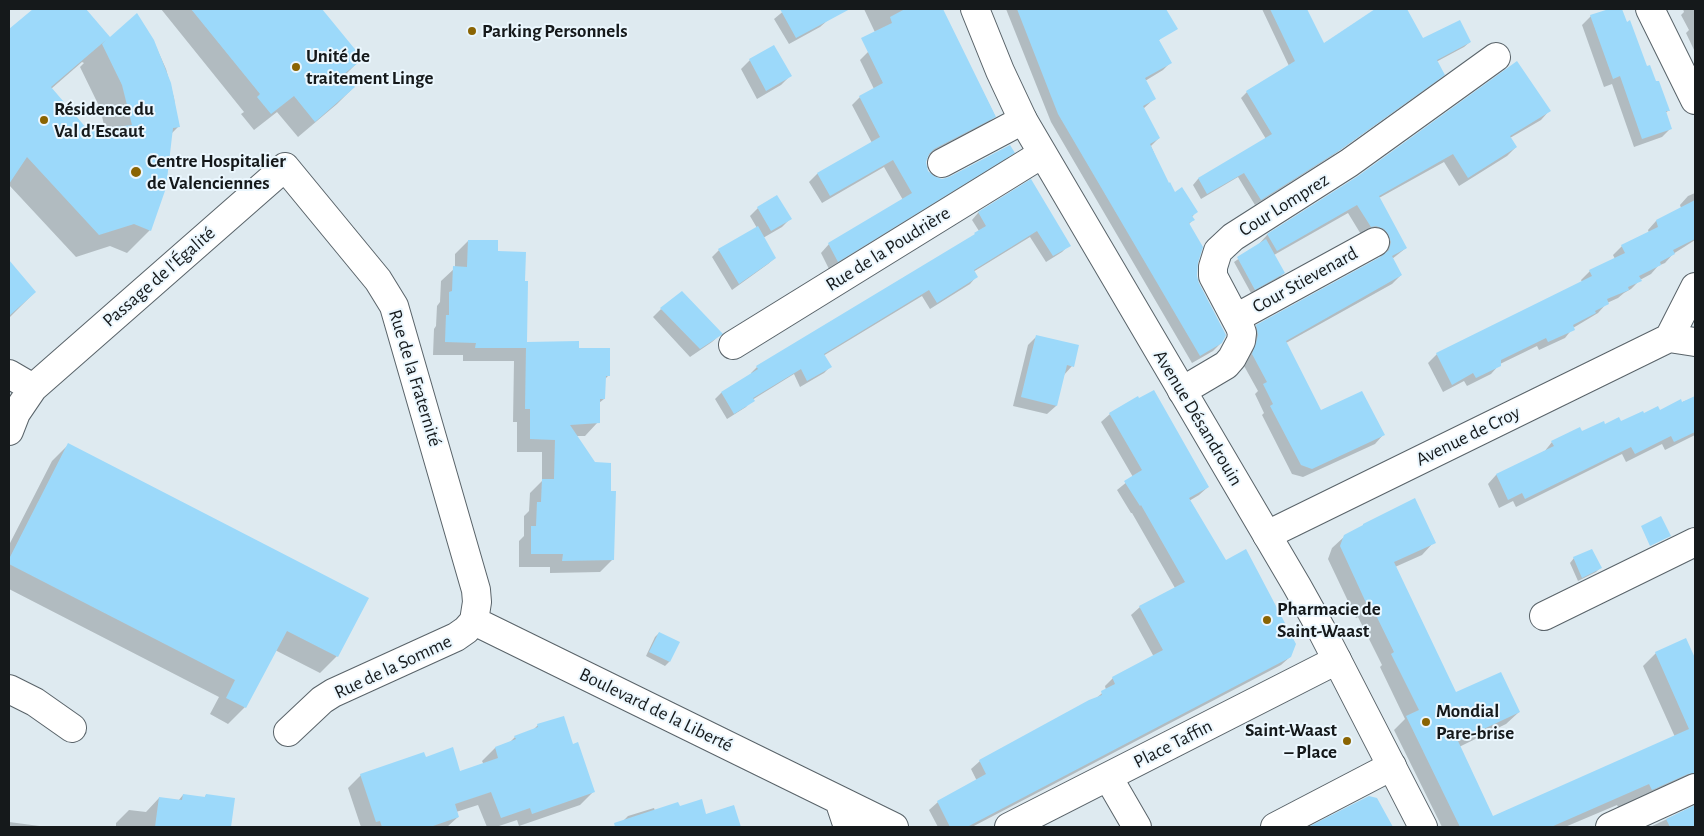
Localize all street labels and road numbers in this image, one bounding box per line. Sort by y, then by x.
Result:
street label: Cour Lomprez [1235,168,1333,242]
street label: Rue de la Poudrière [822,202,954,296]
street label: Passage de l'Égalité [98,222,220,332]
street label: Cour Stievenard [1248,242,1362,318]
street label: Rue de la Fraternité [383,307,447,449]
street label: Avenue Désandrouin [1148,346,1248,490]
street label: Avenue de Croy [1412,401,1524,471]
street label: Rue de la Somme [331,630,455,704]
street label: Boulevard de la Liberté [576,663,736,757]
street label: Place Taffin [1130,714,1216,774]

